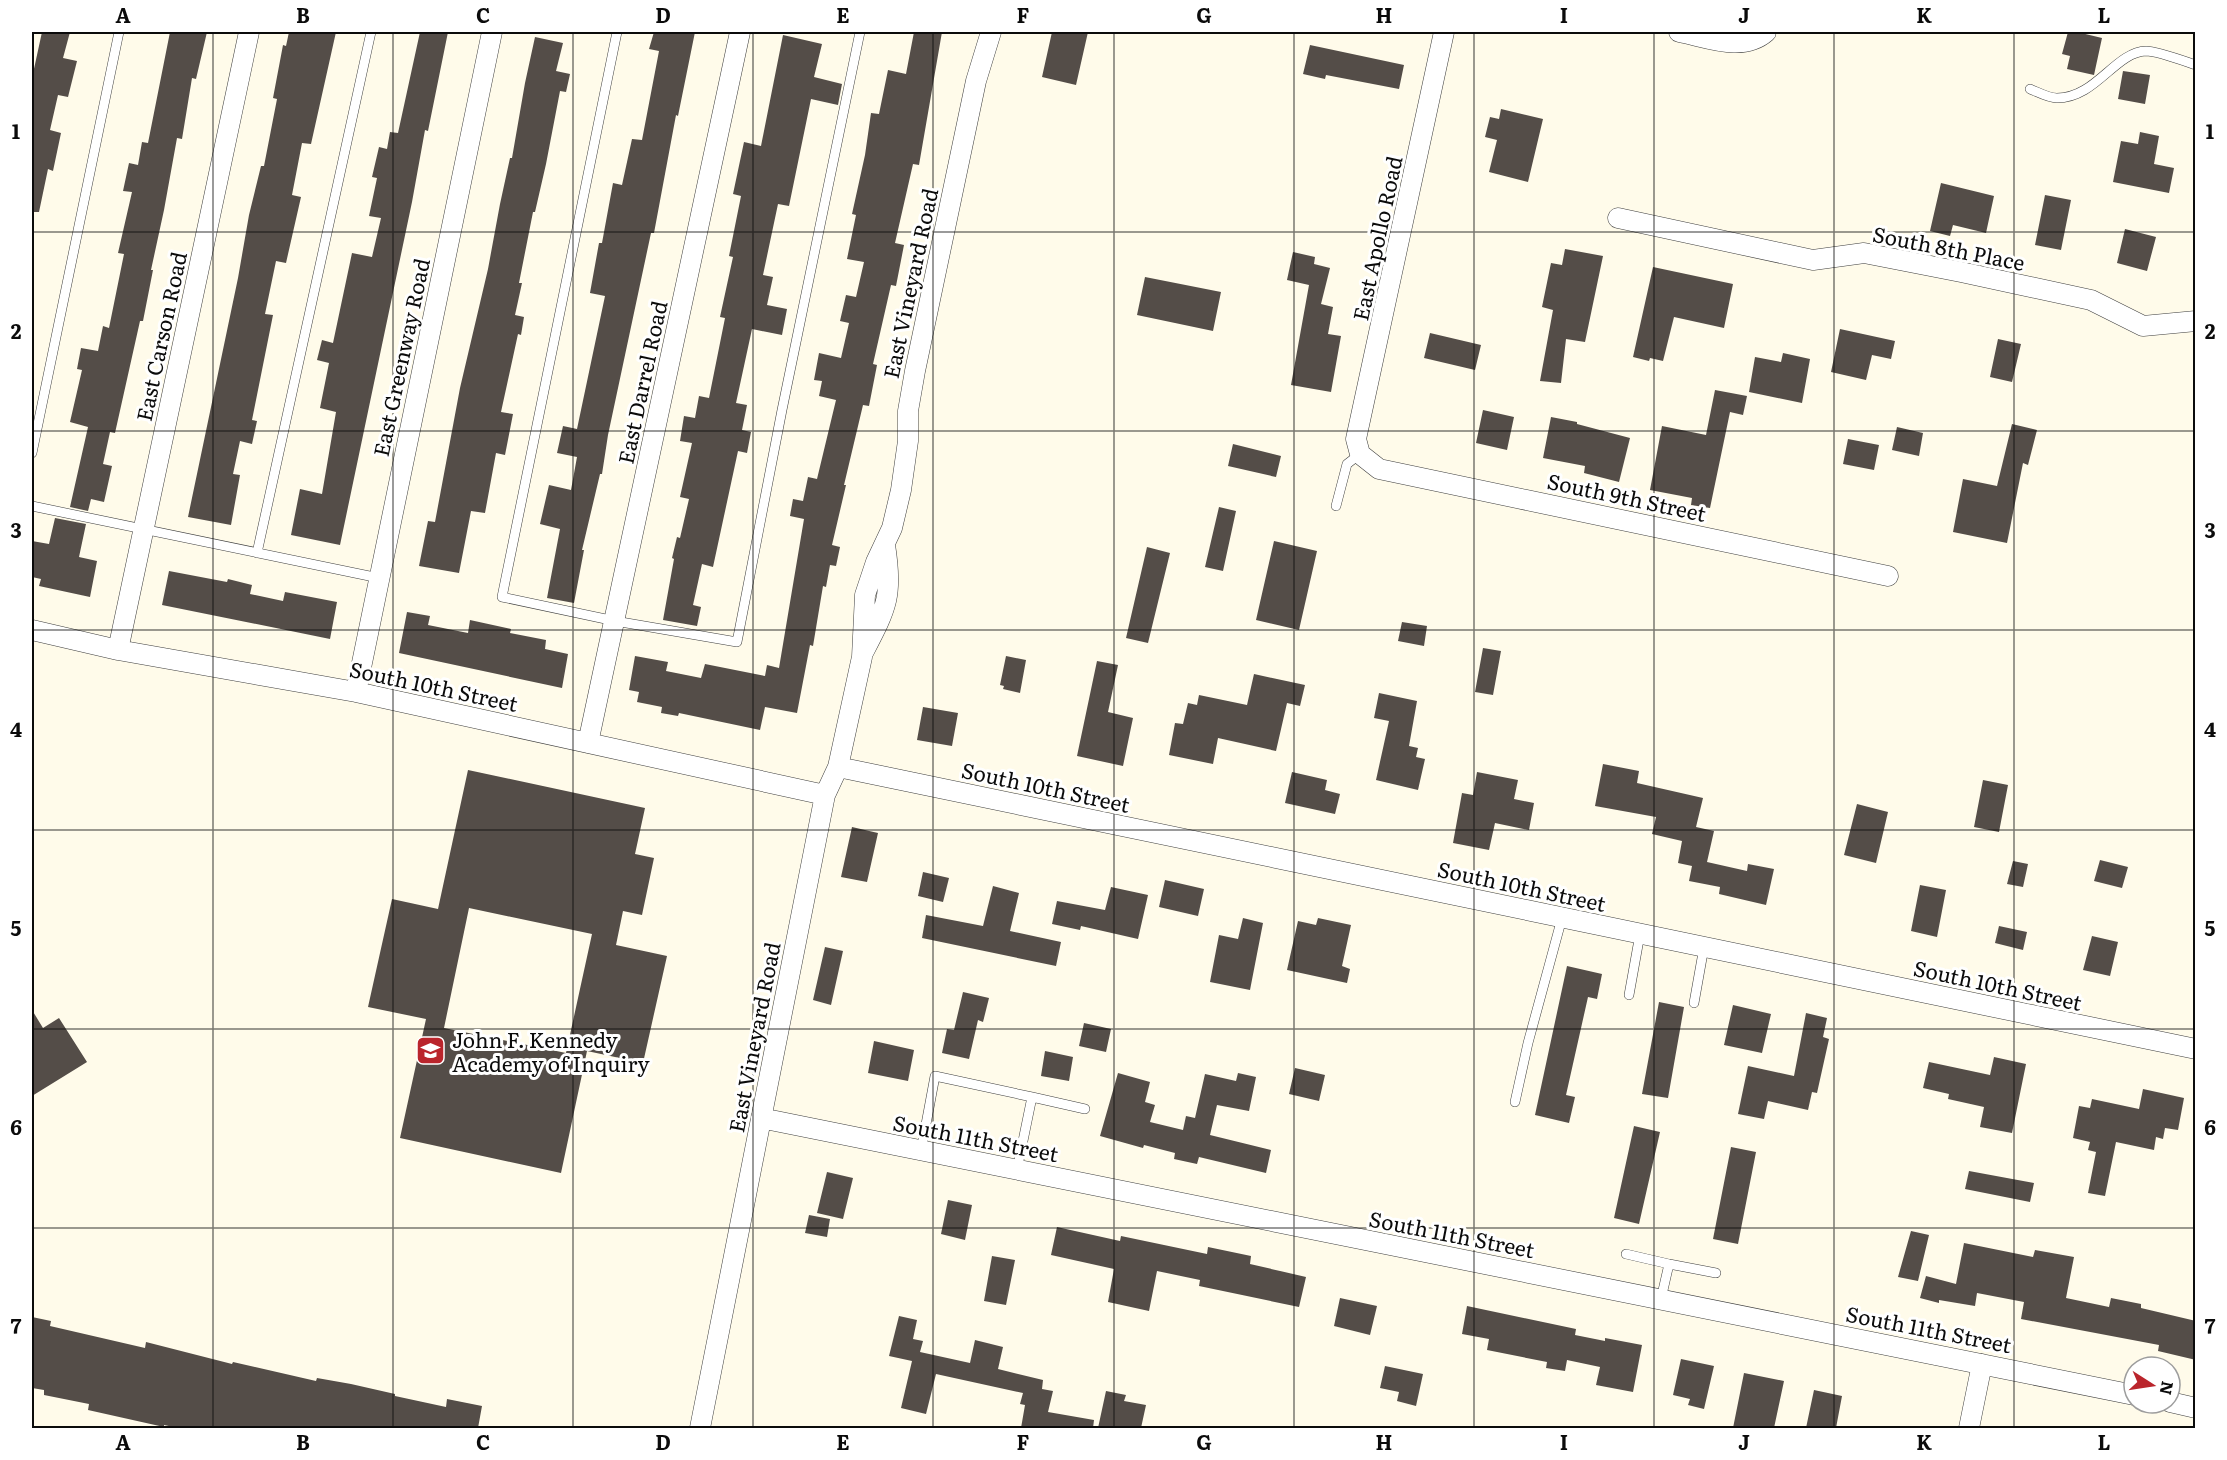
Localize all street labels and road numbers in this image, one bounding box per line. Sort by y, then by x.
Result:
street label: East Apollo Road [1343,153,1409,323]
street label: East Vineyard Road [874,185,944,381]
street label: South 8th Place [1870,217,2028,277]
street label: East Carson Road [127,248,193,424]
street label: East Greenway Road [364,255,436,459]
street label: East Darrel Road [609,297,673,466]
street label: South 9th Street [1545,464,1710,528]
street label: South 10th Street [347,652,522,718]
street label: South 10th Street [959,753,1134,819]
street label: South 10th Street [1435,852,1610,918]
street label: East Vineyard Road [719,939,787,1135]
street label: South 10th Street [1911,951,2086,1017]
street label: South 11th Street [891,1106,1062,1168]
street label: South 11th Street [1367,1202,1538,1264]
street label: South 11th Street [1844,1297,2015,1359]

